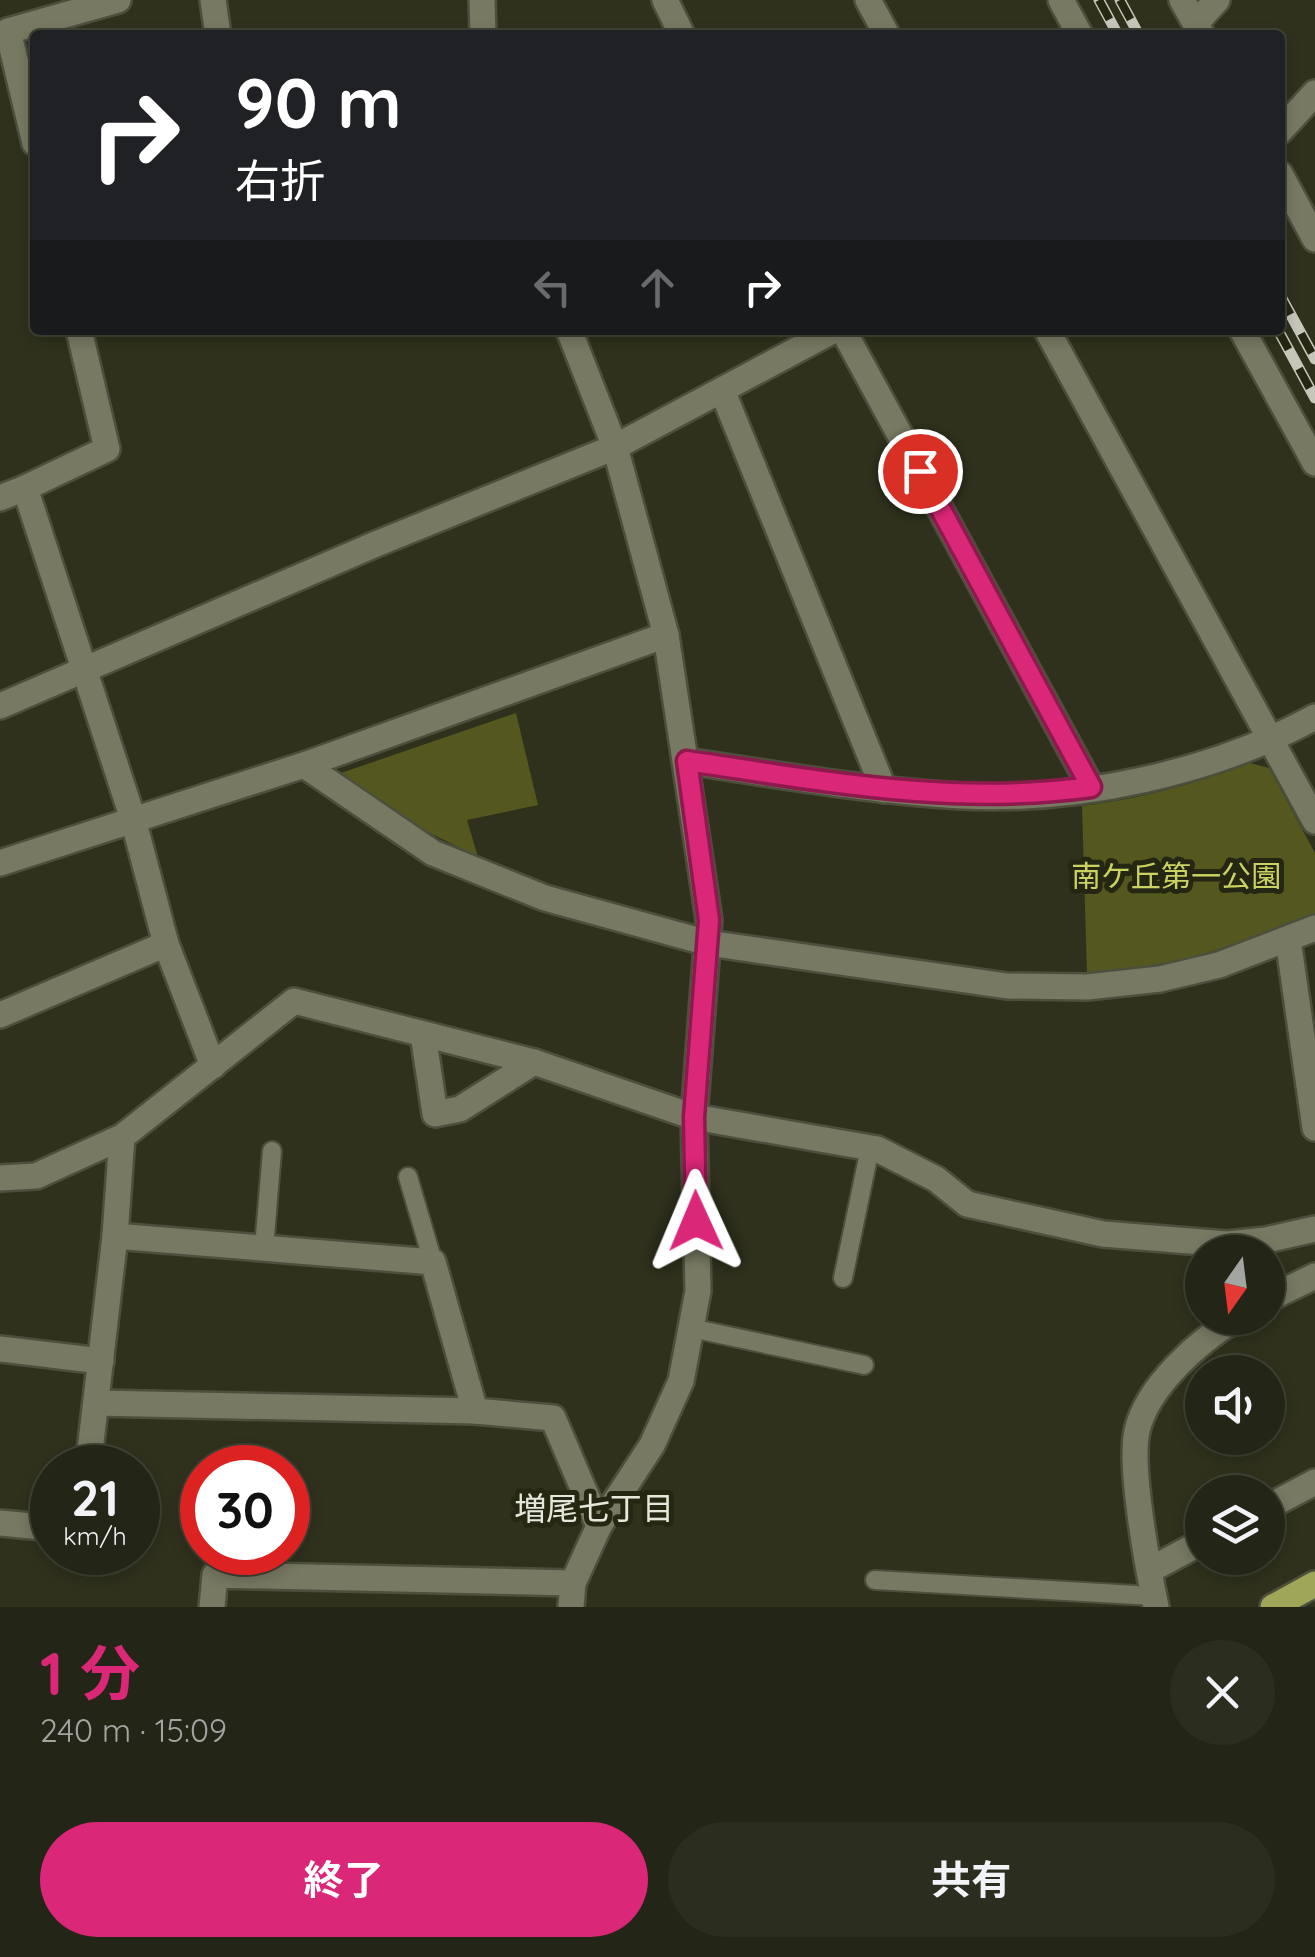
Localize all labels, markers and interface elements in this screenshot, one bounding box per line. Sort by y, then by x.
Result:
text: 90 m [235,58,402,146]
icon: right [70,70,200,200]
text: 右折 [235,152,325,208]
icon: left [525,260,580,315]
icon: ahead [630,260,685,315]
icon: right [735,260,790,315]
pin [878,429,963,514]
icon: arrive [893,444,948,499]
park label: 南ケ丘第一公園 [1071,857,1281,895]
position arrow [644,1169,748,1273]
north arrow [1185,1235,1285,1335]
map controls [1185,1235,1285,1575]
button: sound [1185,1355,1285,1455]
speed limit sign: 30 [180,1445,310,1575]
text: 21 [71,1466,119,1529]
button: layers [1185,1475,1285,1575]
district label: 増尾七丁目 [514,1488,674,1528]
text: km/h [63,1520,127,1551]
text: 1 分 [40,1635,140,1710]
button: close [1170,1640,1275,1745]
text: 240 m · 15:09 [40,1710,227,1750]
button: 終了 [40,1822,648,1937]
button: 共有 [668,1822,1275,1937]

